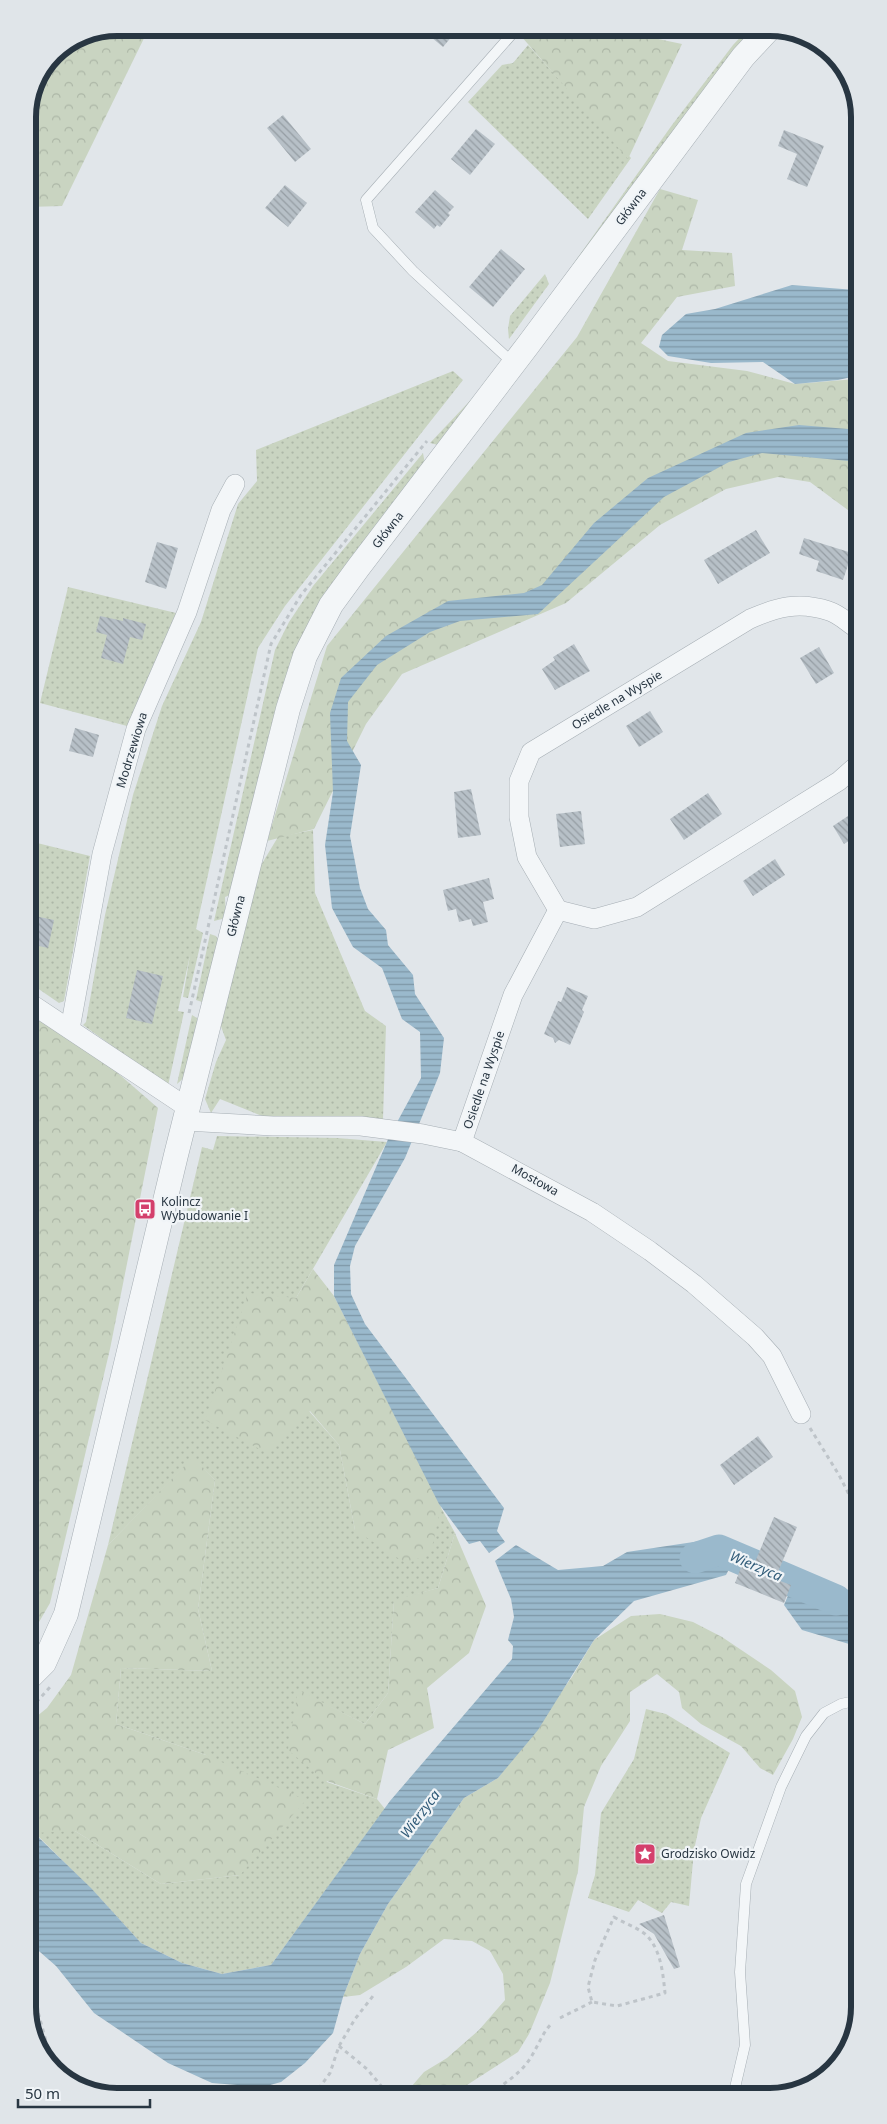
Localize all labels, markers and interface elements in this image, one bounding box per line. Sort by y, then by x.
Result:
street label: Główna [611,185,650,229]
street label: Główna [368,508,407,552]
street label: Osiedle na Wyspie [568,666,665,733]
street label: Modrzewiowa [112,710,151,790]
street label: Główna [222,893,249,939]
street label: Osiedle na Wyspie [459,1028,508,1131]
street label: Mostowa [509,1160,562,1199]
place label: Kolincz Wybudowanie I [161,1193,248,1224]
bus stop icon: Kolincz Wybudowanie I [133,1197,157,1221]
water label: Wierzyca [727,1546,785,1585]
water label: Wierzyca [395,1786,444,1841]
place icon: Grodzisko Owidz [633,1842,657,1866]
place label: Grodzisko Owidz [661,1845,756,1862]
scale bar [18,2076,150,2108]
text: 50 m [25,2083,60,2103]

